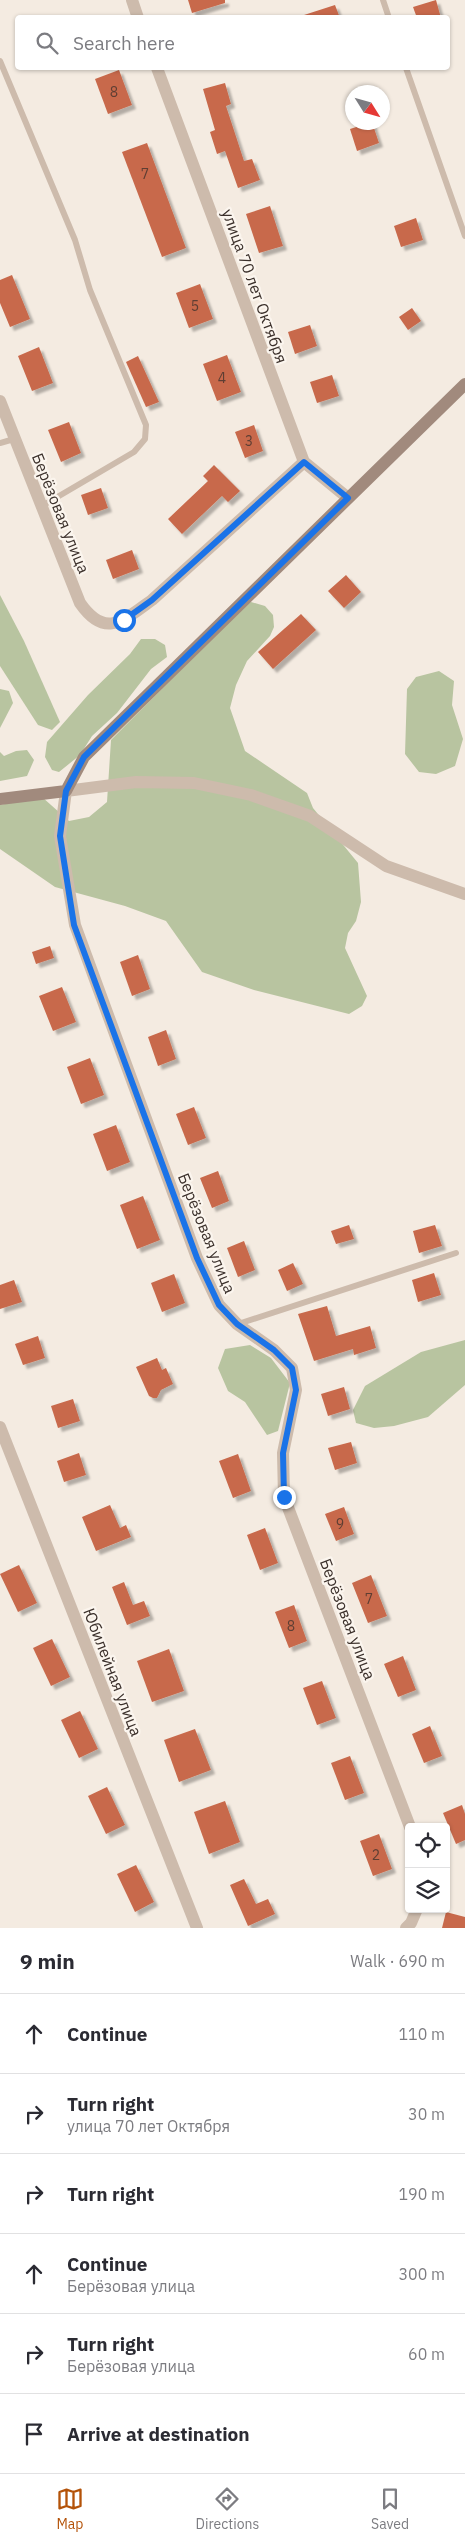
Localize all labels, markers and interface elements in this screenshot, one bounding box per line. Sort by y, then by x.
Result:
search box [15,15,450,70]
icon: search [33,29,61,57]
text: Search here [73,31,175,55]
house number: 8 [110,83,118,101]
north arrow [345,85,390,130]
house number: 7 [141,165,149,183]
street label: улица 70 лет Октября [218,206,292,366]
house number: 5 [191,297,199,315]
house number: 4 [218,369,226,387]
house number: 3 [245,432,253,450]
street label: Берёзовая улица [28,450,94,577]
route start [113,609,136,632]
street label: Берёзовая улица [174,1170,240,1297]
route end [273,1486,296,1509]
house number: 9 [336,1515,344,1533]
street label: Берёзовая улица [316,1556,380,1683]
house number: 7 [365,1590,373,1608]
street label: Юбилейная улица [79,1605,147,1739]
house number: 8 [287,1617,295,1635]
map controls [405,1823,450,1913]
button: locate [405,1823,450,1868]
house number: 2 [372,1846,380,1864]
button: layers [405,1868,450,1913]
text: 9 min [20,1947,75,1975]
text: Walk · 690 m [350,1951,445,1971]
icon: ahead [20,2020,48,2048]
text: Continue [67,2022,147,2046]
text: 110 m [398,2024,445,2044]
text: Turn right [67,2092,154,2116]
icon: right [20,2100,48,2128]
text: 30 m [408,2104,445,2124]
text: улица 70 лет Октября [67,2116,230,2136]
icon: right [20,2180,48,2208]
text: Turn right [67,2182,154,2206]
text: 190 m [398,2184,445,2204]
text: Continue [67,2252,147,2276]
icon: ahead [20,2260,48,2288]
text: 300 m [398,2264,445,2284]
text: Берёзовая улица [67,2276,195,2296]
text: Turn right [67,2332,154,2356]
icon: right [20,2340,48,2368]
text: 60 m [408,2344,445,2364]
text: Берёзовая улица [67,2356,195,2376]
icon: arrive [20,2420,48,2448]
text: Arrive at destination [67,2422,250,2446]
tab: Map [56,2485,84,2533]
tab: Directions [196,2485,259,2533]
tab: Saved [371,2485,409,2533]

